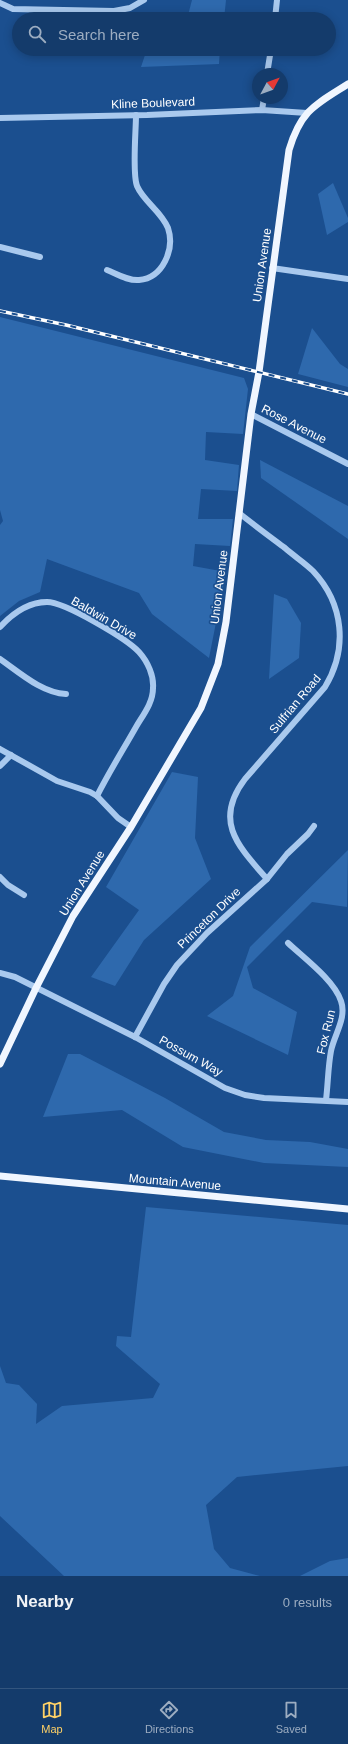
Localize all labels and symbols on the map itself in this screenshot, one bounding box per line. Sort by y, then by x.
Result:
north arrow [252,68,288,104]
street label: Kline Boulevard [111,95,195,111]
street label: Union Avenue [250,227,274,303]
street label: Rose Avenue [259,402,329,447]
street label: Union Avenue [208,549,231,625]
street label: Baldwin Drive [69,594,140,643]
street label: Sulfrian Road [266,672,324,736]
street label: Union Avenue [56,847,108,918]
street label: Princeton Drive [175,884,244,952]
street label: Fox Run [314,1008,338,1056]
street label: Possum Way [157,1033,225,1079]
street label: Mountain Avenue [128,1171,222,1193]

